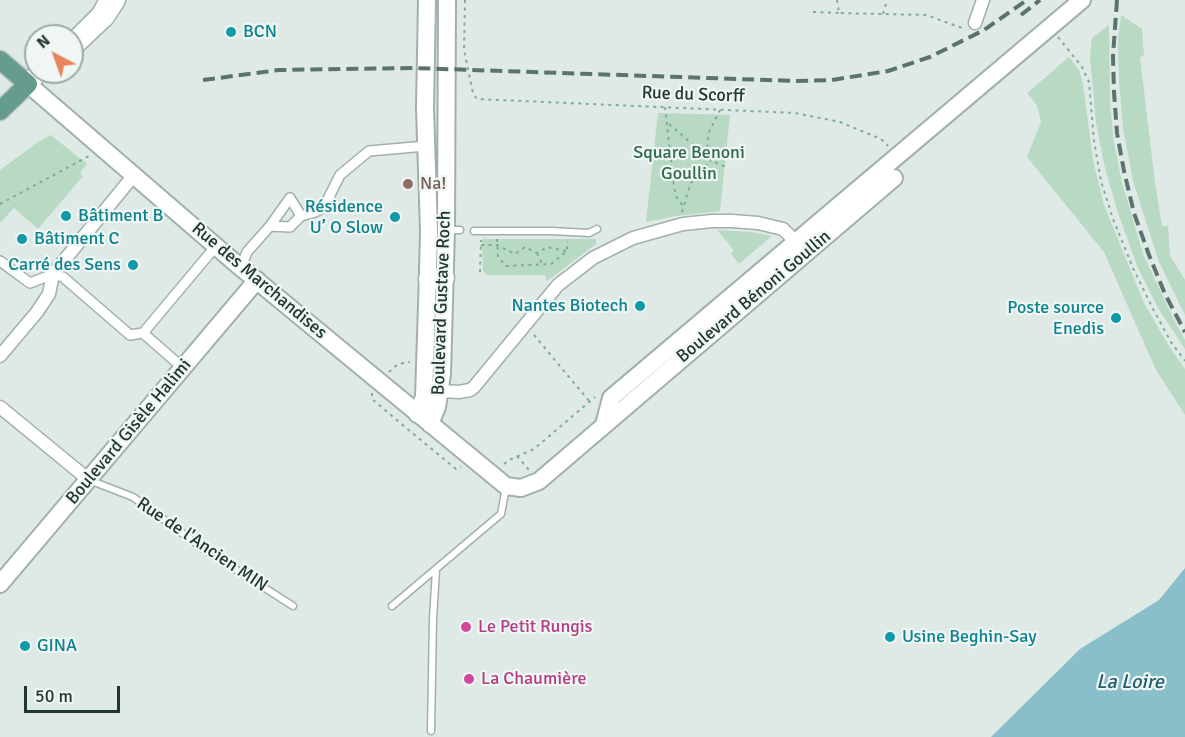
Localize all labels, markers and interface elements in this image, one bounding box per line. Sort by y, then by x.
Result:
place label: BCN [243,21,277,43]
north arrow [24,24,84,84]
marker: BCN [224,25,238,39]
text: N [33,31,54,53]
street label: Rue du Scorff [641,82,745,108]
park label: Square Benoni Goullin [633,142,745,184]
place label: Na! [420,173,447,195]
marker: Na! [401,177,415,191]
place label: Résidence U’ O Slow [305,196,383,238]
place label: Bâtiment B [78,205,163,227]
marker: Bâtiment B [59,209,73,223]
marker: Résidence U’ O Slow [388,210,402,224]
street label: Boulevard Gustave Roch [428,210,456,396]
street label: Rue des Marchandises [187,218,331,344]
street label: Boulevard Bénoni Goullin [672,226,836,368]
place label: Bâtiment C [34,228,119,250]
marker: Bâtiment C [15,232,29,246]
place label: Carré des Sens [8,254,121,276]
marker: Carré des Sens [126,258,140,272]
place label: Nantes Biotech [511,295,628,317]
place label: Poste source Enedis [1007,297,1104,340]
marker: Nantes Biotech [633,299,647,313]
marker: Poste source Enedis [1109,311,1123,325]
street label: Boulevard Gisèle Halimi [62,355,196,509]
street label: Rue de l'Ancien MIN [132,493,272,597]
place label: Le Petit Rungis [478,616,592,638]
marker: Le Petit Rungis [459,620,473,634]
place label: Usine Beghin-Say [902,626,1037,648]
marker: Usine Beghin-Say [883,630,897,644]
place label: GINA [37,635,77,657]
marker: GINA [18,639,32,653]
place label: La Chaumière [481,668,586,690]
water label: La Loire [1096,671,1164,695]
marker: La Chaumière [462,672,476,686]
scale bar [27,674,123,712]
text: 50 m [35,685,73,707]

